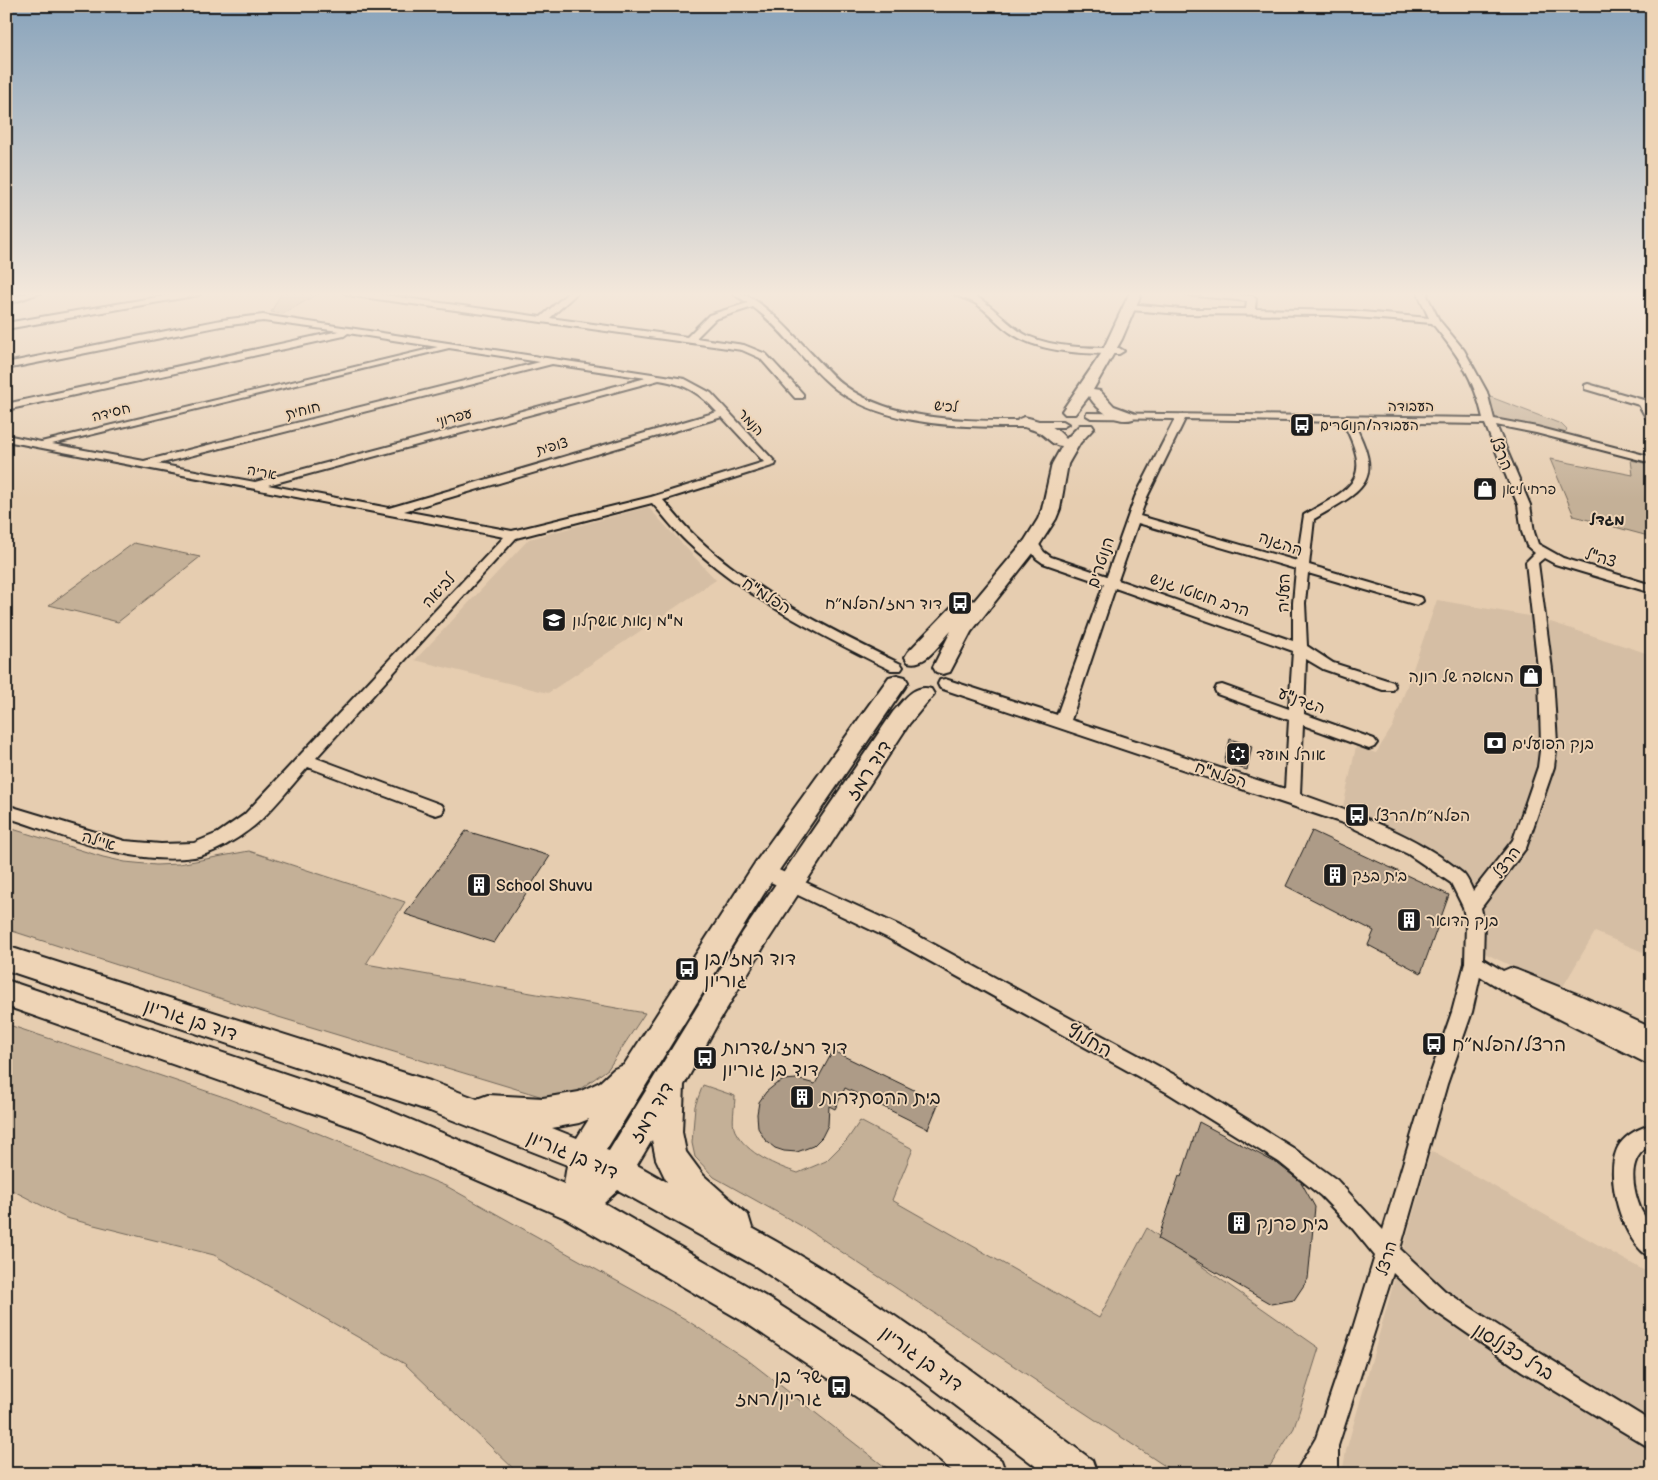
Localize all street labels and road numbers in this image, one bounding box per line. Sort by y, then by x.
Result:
street label: לכיש [933,397,959,416]
street label: חוחית [284,398,322,423]
street label: העבודה [1388,398,1434,415]
street label: חסידה [90,399,132,425]
street label: עפרוני [434,405,474,430]
street label: הנמר [734,405,767,439]
street label: צופית [533,434,570,459]
street label: הרצל [1485,434,1516,473]
street label: אריה [245,461,278,484]
street label: ההגנה [1256,528,1305,561]
street label: הנוטרים [1084,535,1119,590]
street label: צה"ל [1583,545,1618,572]
street label: הרב חואטו גניש [1147,569,1252,621]
street label: לביאה [418,570,460,612]
street label: העליה [1274,573,1295,613]
street label: הפלמ"ח [738,574,794,619]
street label: הגדנ"ע [1275,684,1328,719]
street label: דוד רמז [841,737,897,805]
street label: הפלמ"ח [1192,758,1249,793]
street label: איילה [79,827,118,856]
street label: הרצל [1489,843,1525,883]
street label: דוד בן גוריון [141,995,240,1046]
street label: החלוץ [1063,1020,1116,1063]
street label: דוד רמז [625,1078,679,1147]
street label: דוד בן גוריון [523,1126,621,1185]
street label: הרצל [1373,1239,1402,1278]
street label: ברל כצנלסון [1469,1318,1558,1386]
street label: דוד בן גוריון [875,1321,967,1397]

